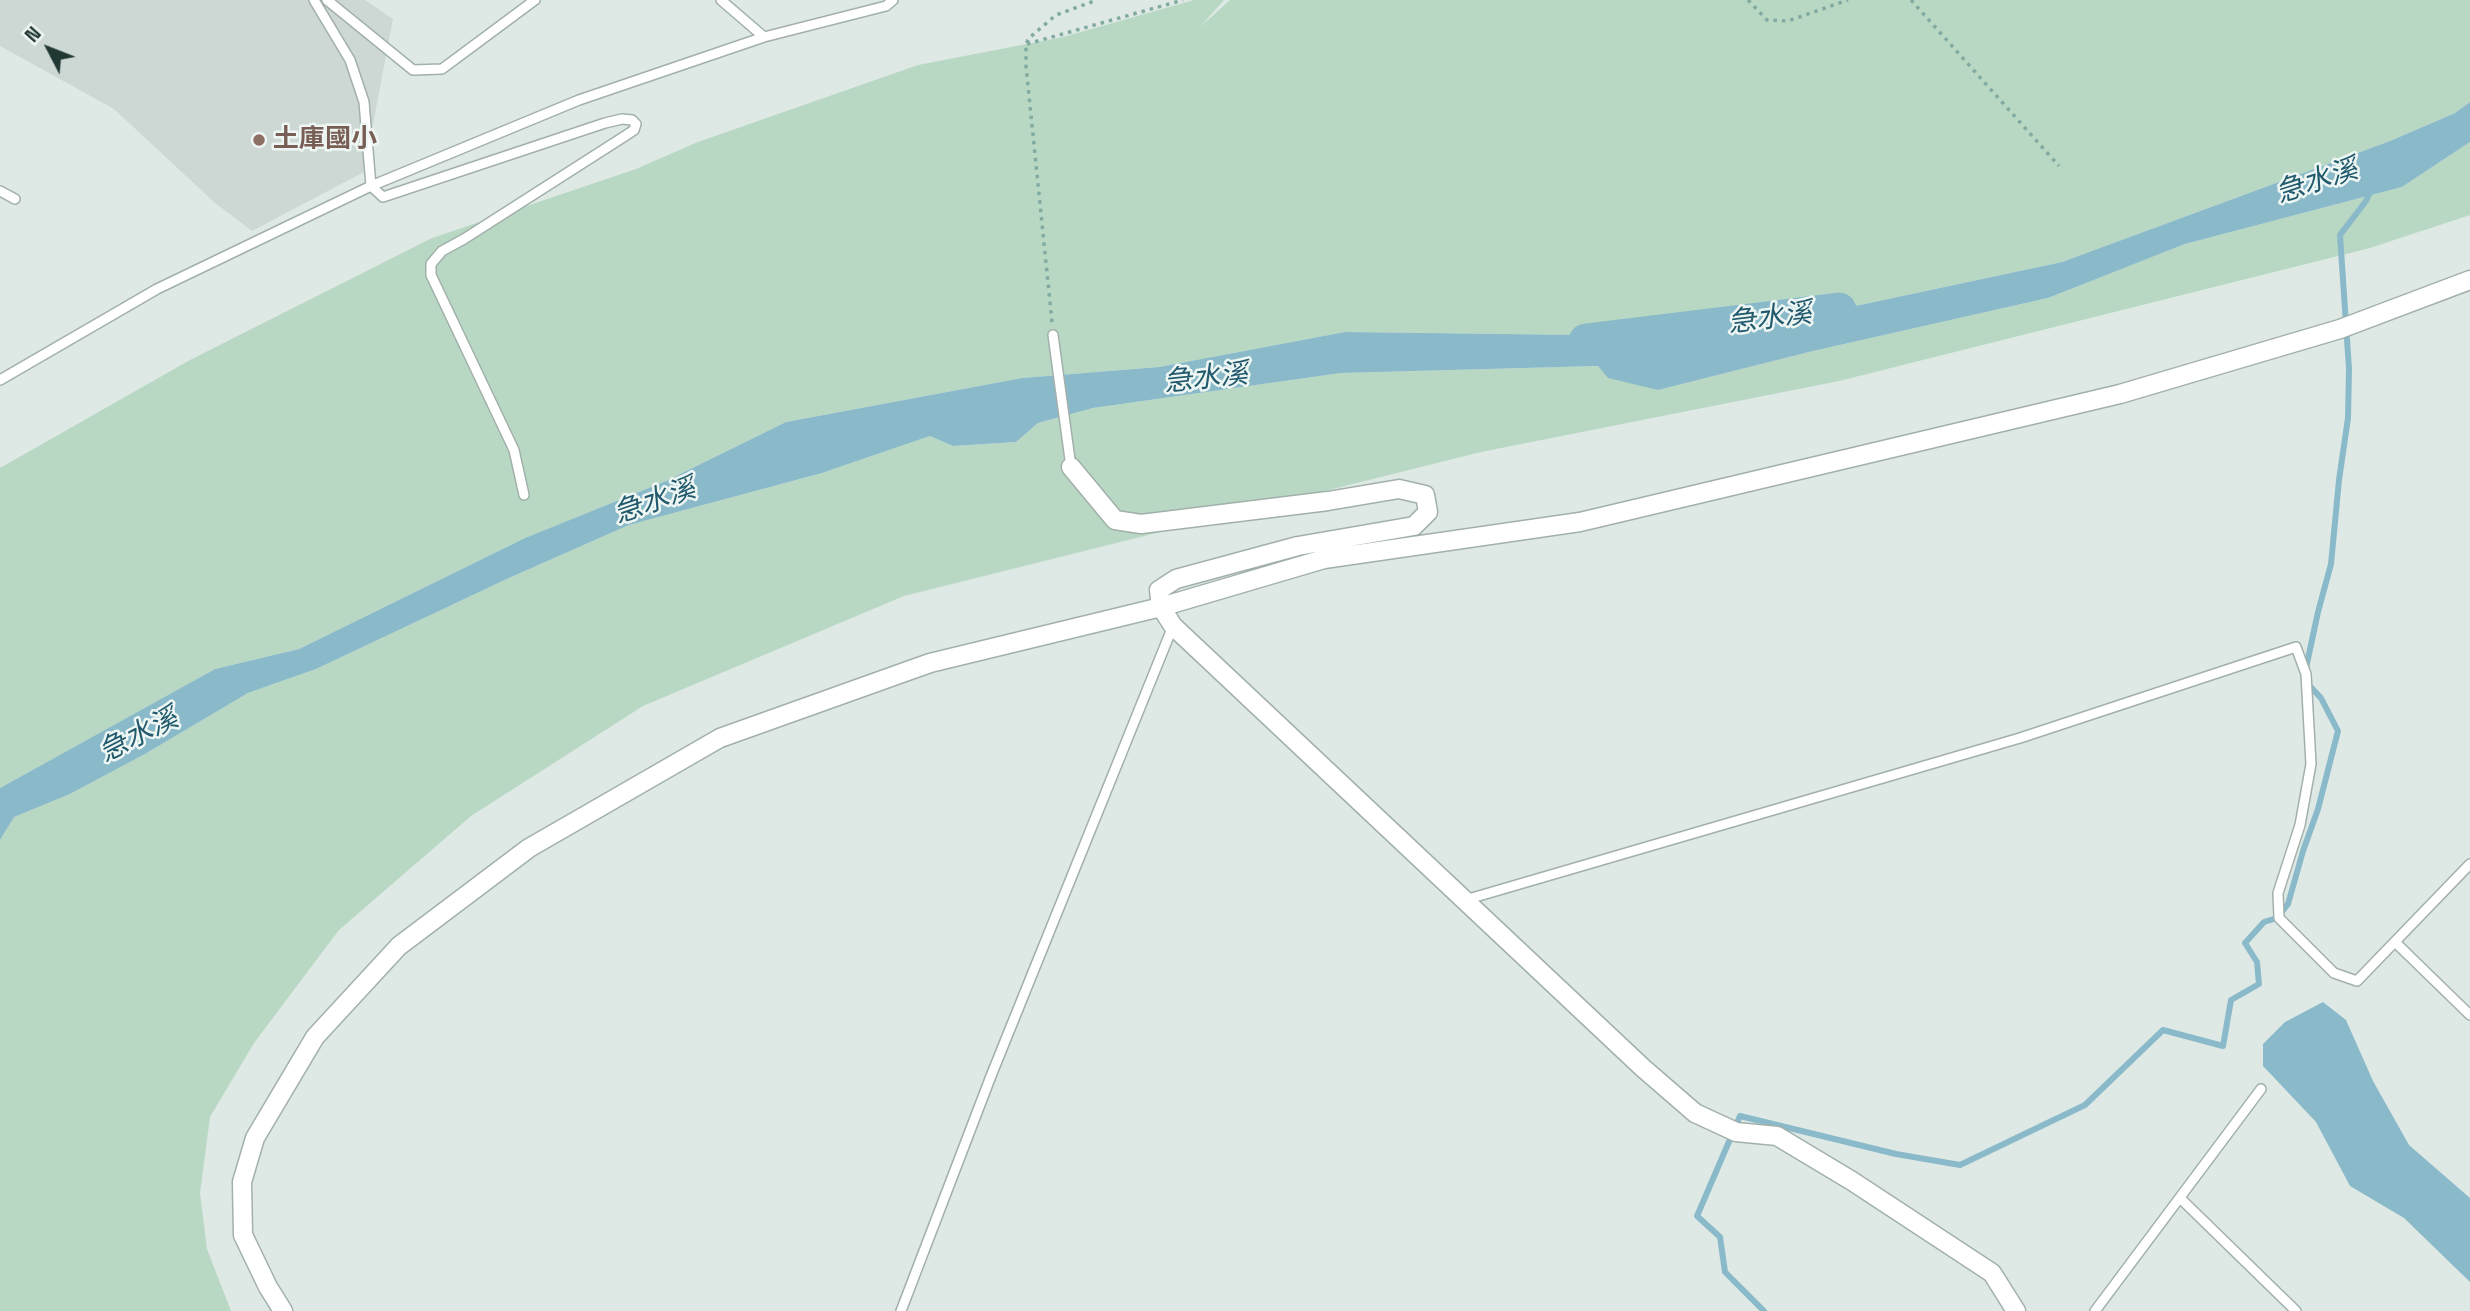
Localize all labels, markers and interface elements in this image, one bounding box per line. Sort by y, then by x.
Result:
north arrow [14,14,84,84]
text: N [19,22,47,48]
place label: 土庫國小 [273,124,377,156]
marker: 土庫國小 [251,132,267,148]
water label: 急水溪 [2272,153,2362,211]
water label: 急水溪 [1726,297,1814,341]
water label: 急水溪 [1162,358,1250,400]
water label: 急水溪 [610,472,700,532]
water label: 急水溪 [94,702,184,770]

